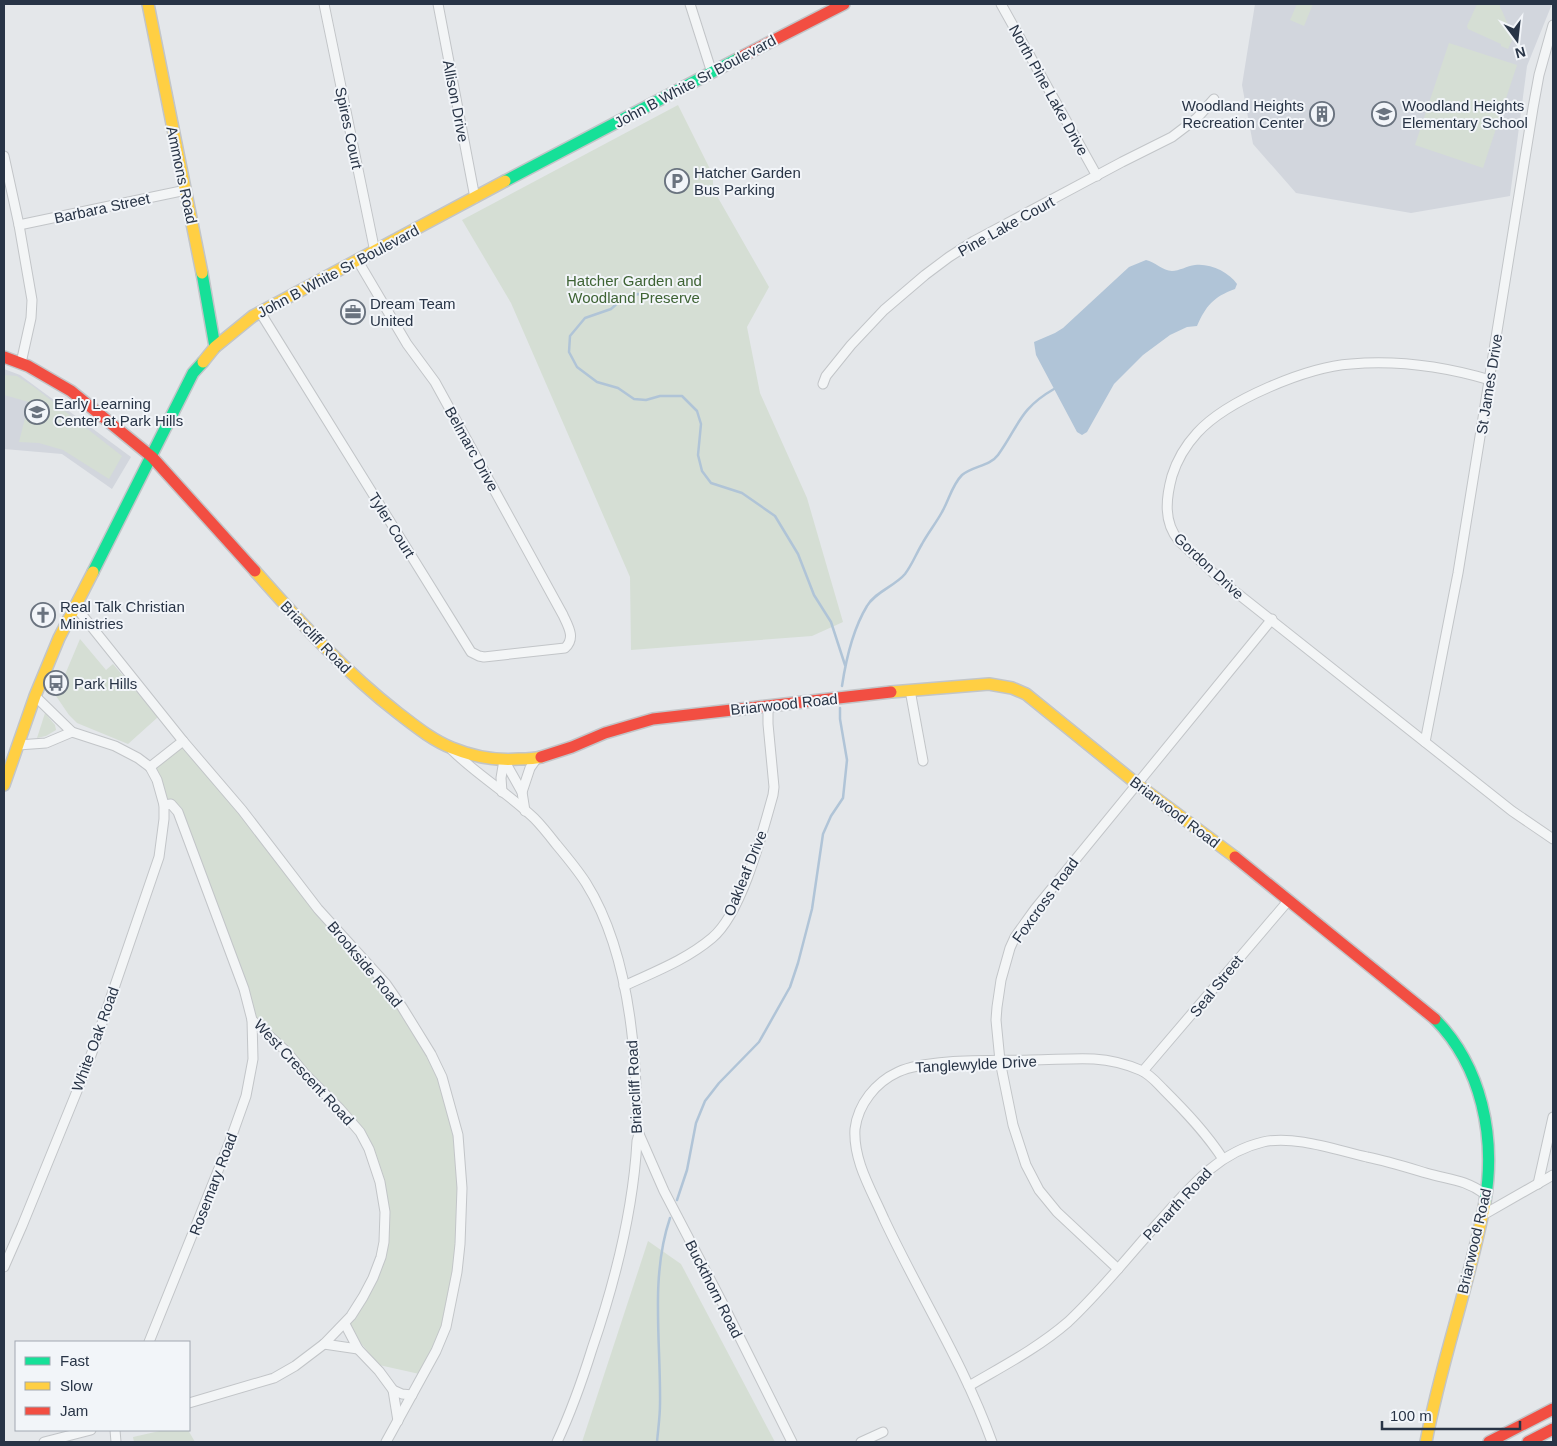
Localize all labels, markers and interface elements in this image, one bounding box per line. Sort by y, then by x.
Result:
north arrow [1492,15,1542,65]
street label: North Pine Lake Drive [1006,22,1092,158]
street label: John B White Sr Boulevard [612,31,778,131]
text: N [1513,44,1527,62]
street label: Allison Drive [440,58,472,144]
street label: Spires Court [332,85,366,171]
place label: Woodland Heights Recreation Center [1182,97,1304,131]
place label: Woodland Heights Elementary School [1402,97,1528,131]
building icon: Woodland Heights Recreation Center [1309,101,1335,127]
school or university icon: Woodland Heights Elementary School [1371,101,1397,127]
street label: Ammons Road [163,125,201,225]
place label: Hatcher Garden Bus Parking [694,164,801,198]
parking icon: Hatcher Garden Bus Parking [664,168,690,194]
street label: Barbara Street [53,189,152,226]
street label: Pine Lake Court [955,192,1058,260]
street label: John B White Sr Boulevard [255,221,421,321]
park label: Hatcher Garden and Woodland Preserve [566,272,702,306]
place label: Dream Team United [370,295,456,329]
office icon: Dream Team United [340,299,366,325]
street label: St James Drive [1473,332,1505,436]
place label: Early Learning Center at Park Hills [54,395,183,429]
school or university icon: Early Learning Center at Park Hills [24,399,50,425]
street label: Belmarc Drive [442,404,502,494]
street label: Tyler Court [365,489,419,561]
street label: Gordon Drive [1171,529,1247,603]
street label: Briarcliff Road [277,597,355,677]
place label: Real Talk Christian Ministries [60,598,185,632]
church icon: Real Talk Christian Ministries [30,602,56,628]
bus stop icon: Park Hills [43,670,69,696]
place label: Park Hills [74,675,137,692]
street label: Briarwood Road [730,690,838,718]
street label: Briarwood Road [1127,773,1223,851]
street label: Oakleaf Drive [720,828,770,918]
street label: Foxcross Road [1008,854,1082,946]
street label: Brookside Road [324,918,406,1010]
street label: Seal Street [1186,951,1246,1020]
street label: White Oak Road [68,984,122,1094]
street label: West Crescent Road [251,1016,357,1128]
street label: Briarcliff Road [623,1040,645,1134]
street label: Tanglewylde Drive [915,1052,1037,1076]
street label: Rosemary Road [186,1130,240,1238]
street label: Penarth Road [1139,1164,1215,1244]
street label: Briarwood Road [1454,1187,1494,1295]
street label: Buckthorn Road [682,1237,746,1341]
legend [15,1341,190,1431]
text: Fast [60,1352,90,1369]
text: Slow [60,1377,93,1394]
scale bar [1382,1398,1520,1430]
text: Jam [60,1402,88,1419]
text: 100 m [1390,1407,1432,1424]

